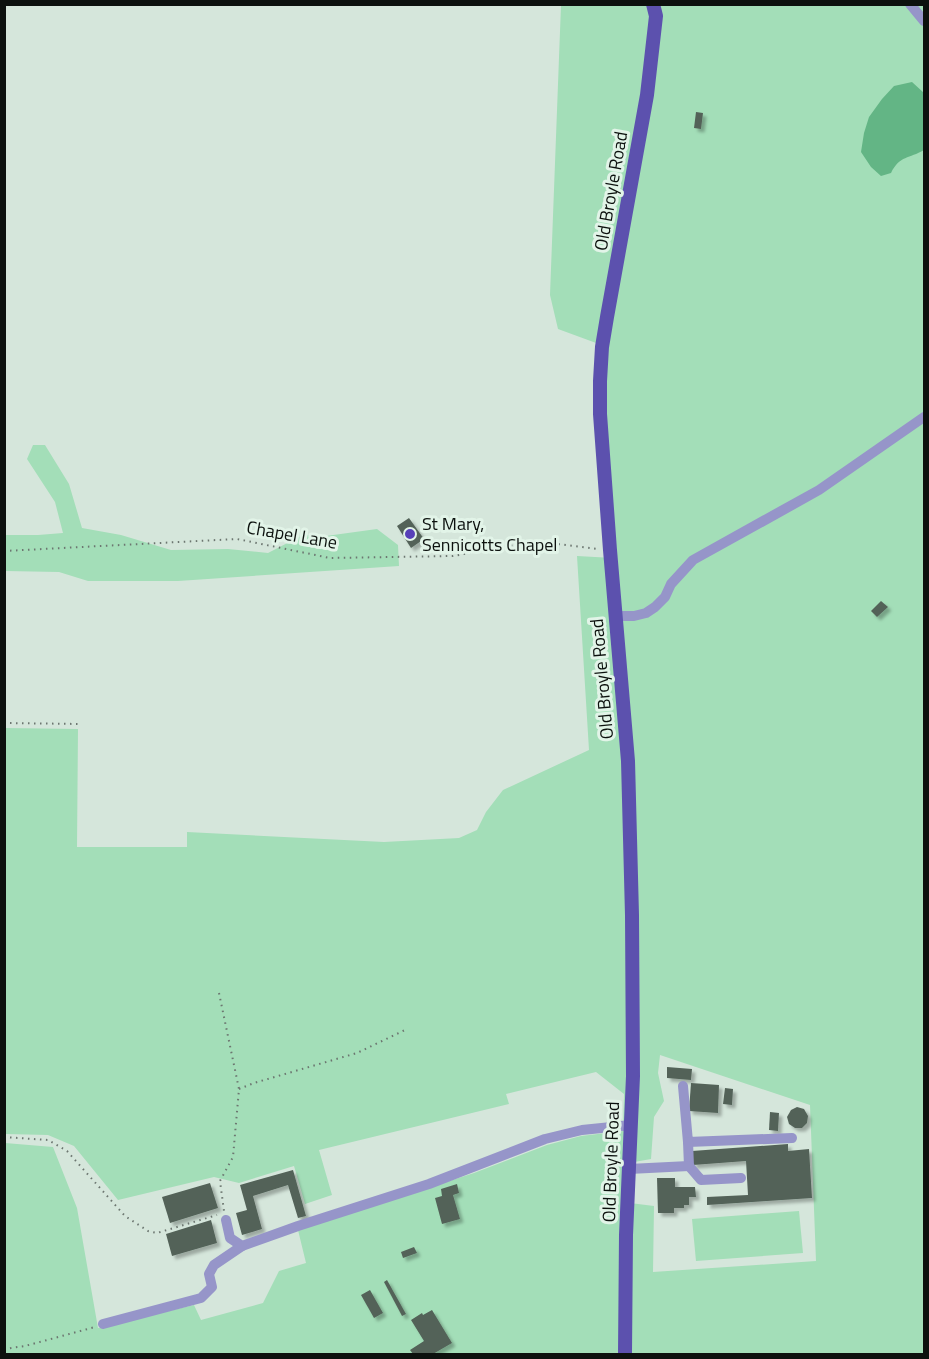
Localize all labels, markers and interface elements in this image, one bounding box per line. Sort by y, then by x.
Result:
street label: Old Broyle Road [587,129,634,253]
place label: St Mary, Sennicotts Chapel [422,510,557,558]
street label: Chapel Lane [245,513,340,556]
marker: St Mary, Sennicotts Chapel [403,527,417,541]
street label: Old Broyle Road [583,618,620,740]
street label: Old Broyle Road [595,1101,626,1223]

